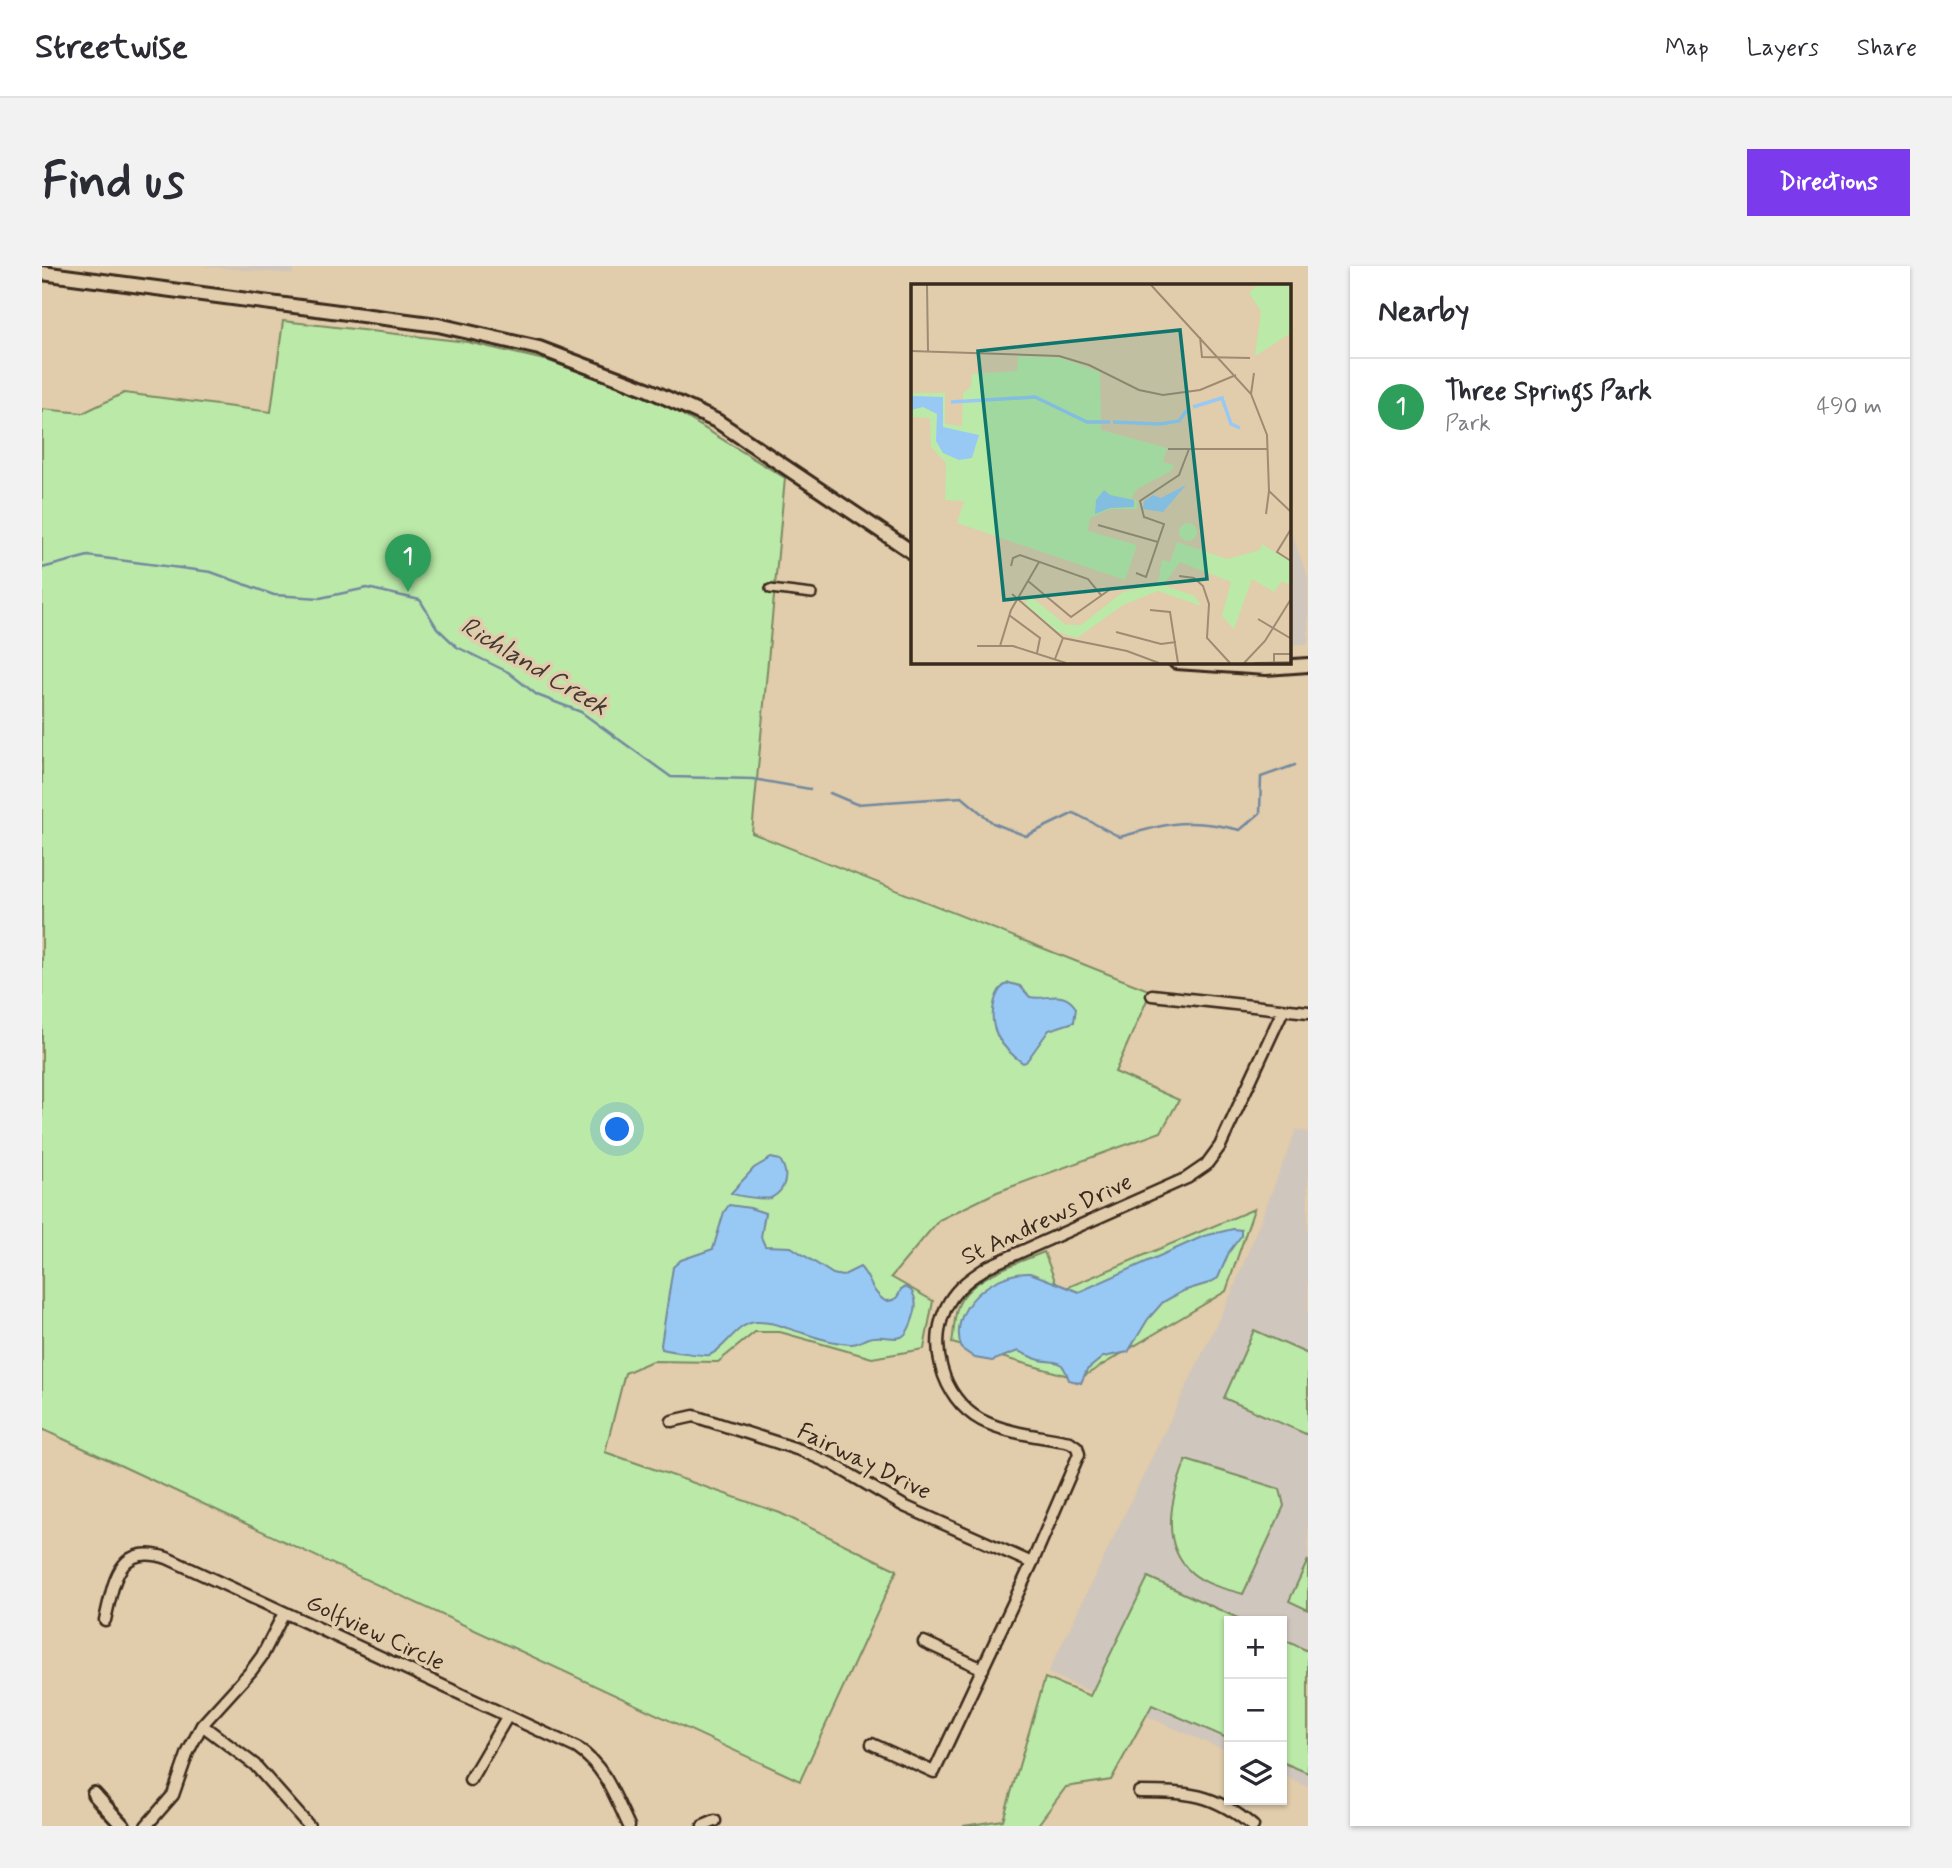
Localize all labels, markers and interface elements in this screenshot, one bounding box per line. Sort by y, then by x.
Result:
text: Streetwise [35,26,188,70]
text: Map [1665,33,1709,64]
text: Layers [1747,33,1819,64]
text: Share [1857,33,1917,64]
button: Directions [1747,149,1910,216]
text: Find us [42,150,185,215]
inset map [911,284,1290,663]
text: Nearby [1378,292,1469,331]
text: Three Springs Park [1445,375,1652,409]
text: 1 [1396,392,1406,422]
text: 490 m [1817,392,1882,422]
text: Park [1445,409,1491,439]
pin: 1 [385,534,431,592]
water label: Richland Creek [454,610,614,725]
your location [600,1112,634,1146]
street label: St Andrews Drive [957,1167,1137,1273]
street label: Fairway Drive [792,1416,936,1508]
street label: Golfview Circle [301,1587,449,1679]
map controls [1224,1616,1287,1805]
button: + [1224,1616,1287,1679]
button: − [1224,1679,1287,1742]
button: layers [1224,1742,1287,1805]

